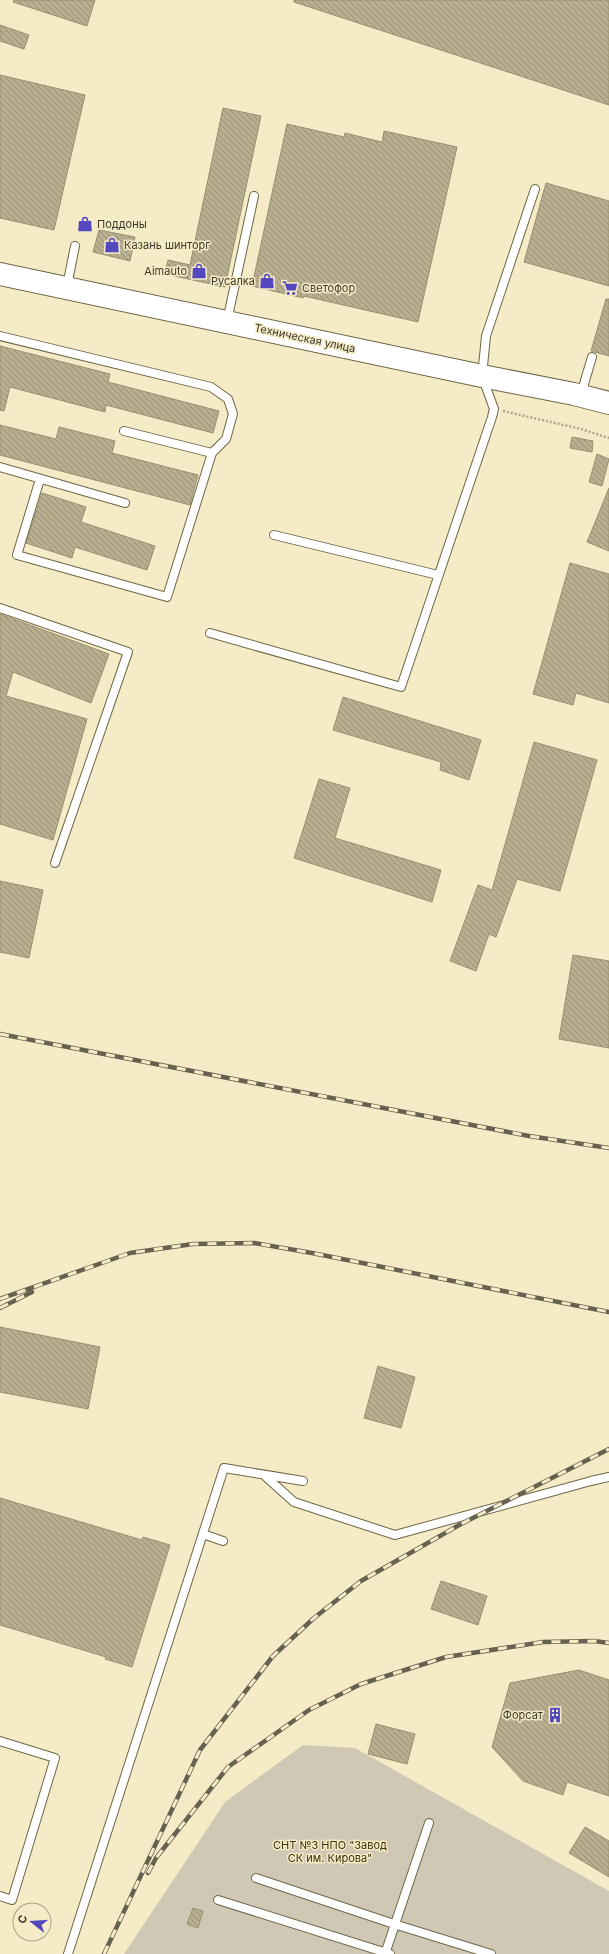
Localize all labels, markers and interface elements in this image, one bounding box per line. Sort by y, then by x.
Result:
shop icon: Поддоны [76,215,94,233]
place label: Поддоны [97,217,147,231]
shop icon: Казань шинторг [103,236,121,254]
place label: Казань шинторг [124,238,210,252]
shop icon: Aimauto [190,262,208,280]
place label: Aimauto [144,264,187,278]
shop icon: Русалка [258,272,276,290]
place label: Русалка [211,274,255,288]
supermarket icon: Светофор [281,279,299,297]
place label: Светофор [302,281,355,295]
street label: Техническая улица [253,320,357,356]
building icon: Форсат [546,1706,564,1724]
place label: Форсат [503,1708,544,1722]
park label: СНТ №3 НПО "Завод СК им. Кирова" [273,1838,387,1865]
north arrow [12,1902,52,1942]
text: С [15,1913,30,1925]

